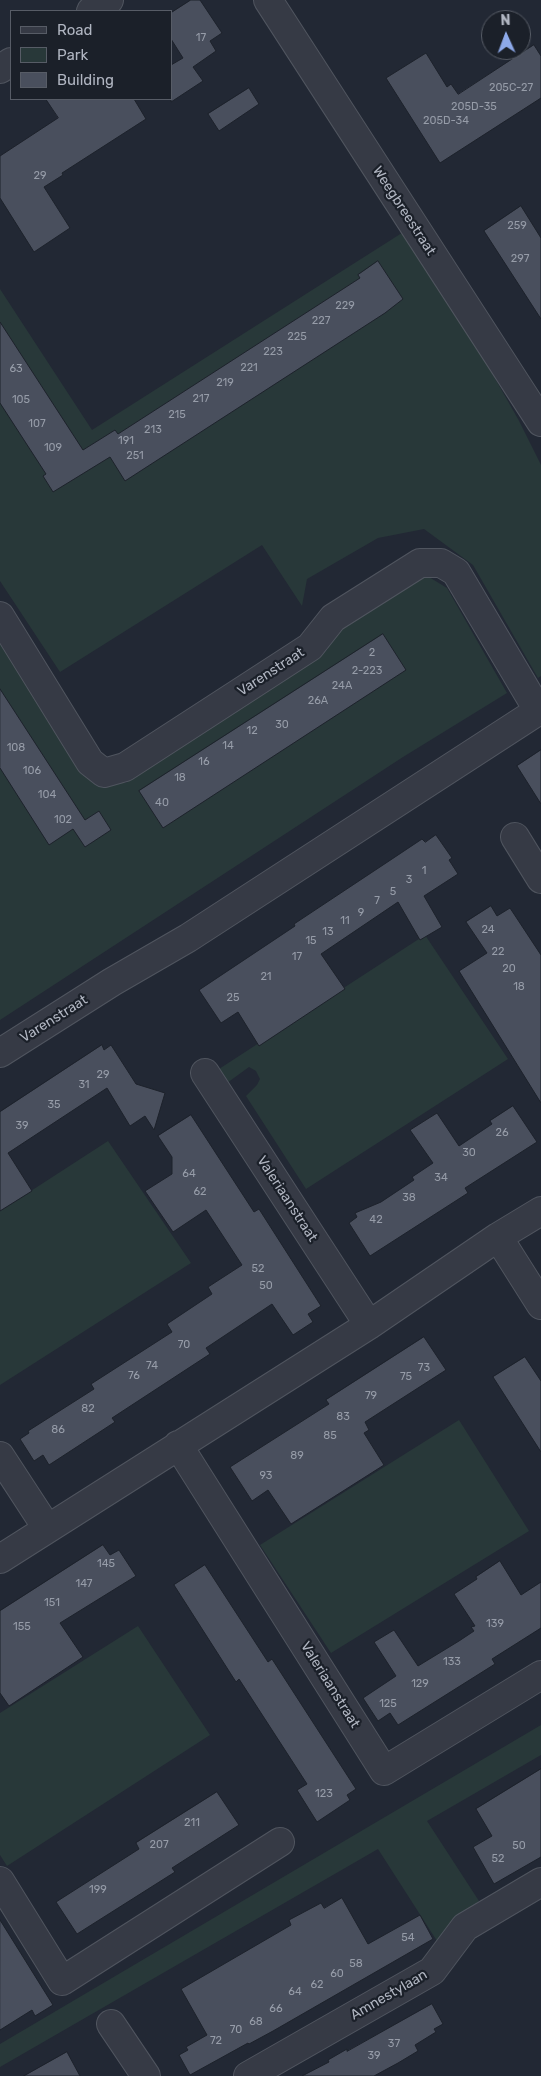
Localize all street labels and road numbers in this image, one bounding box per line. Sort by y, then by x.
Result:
street label: Weegbreestraat [369,163,439,259]
street label: Varenstraat [234,644,308,700]
street label: Varenstraat [17,992,91,1046]
street label: Valeriaanstraat [253,1153,321,1245]
street label: Valeriaanstraat [297,1639,363,1731]
street label: Amnestylaan [348,1966,430,2024]

